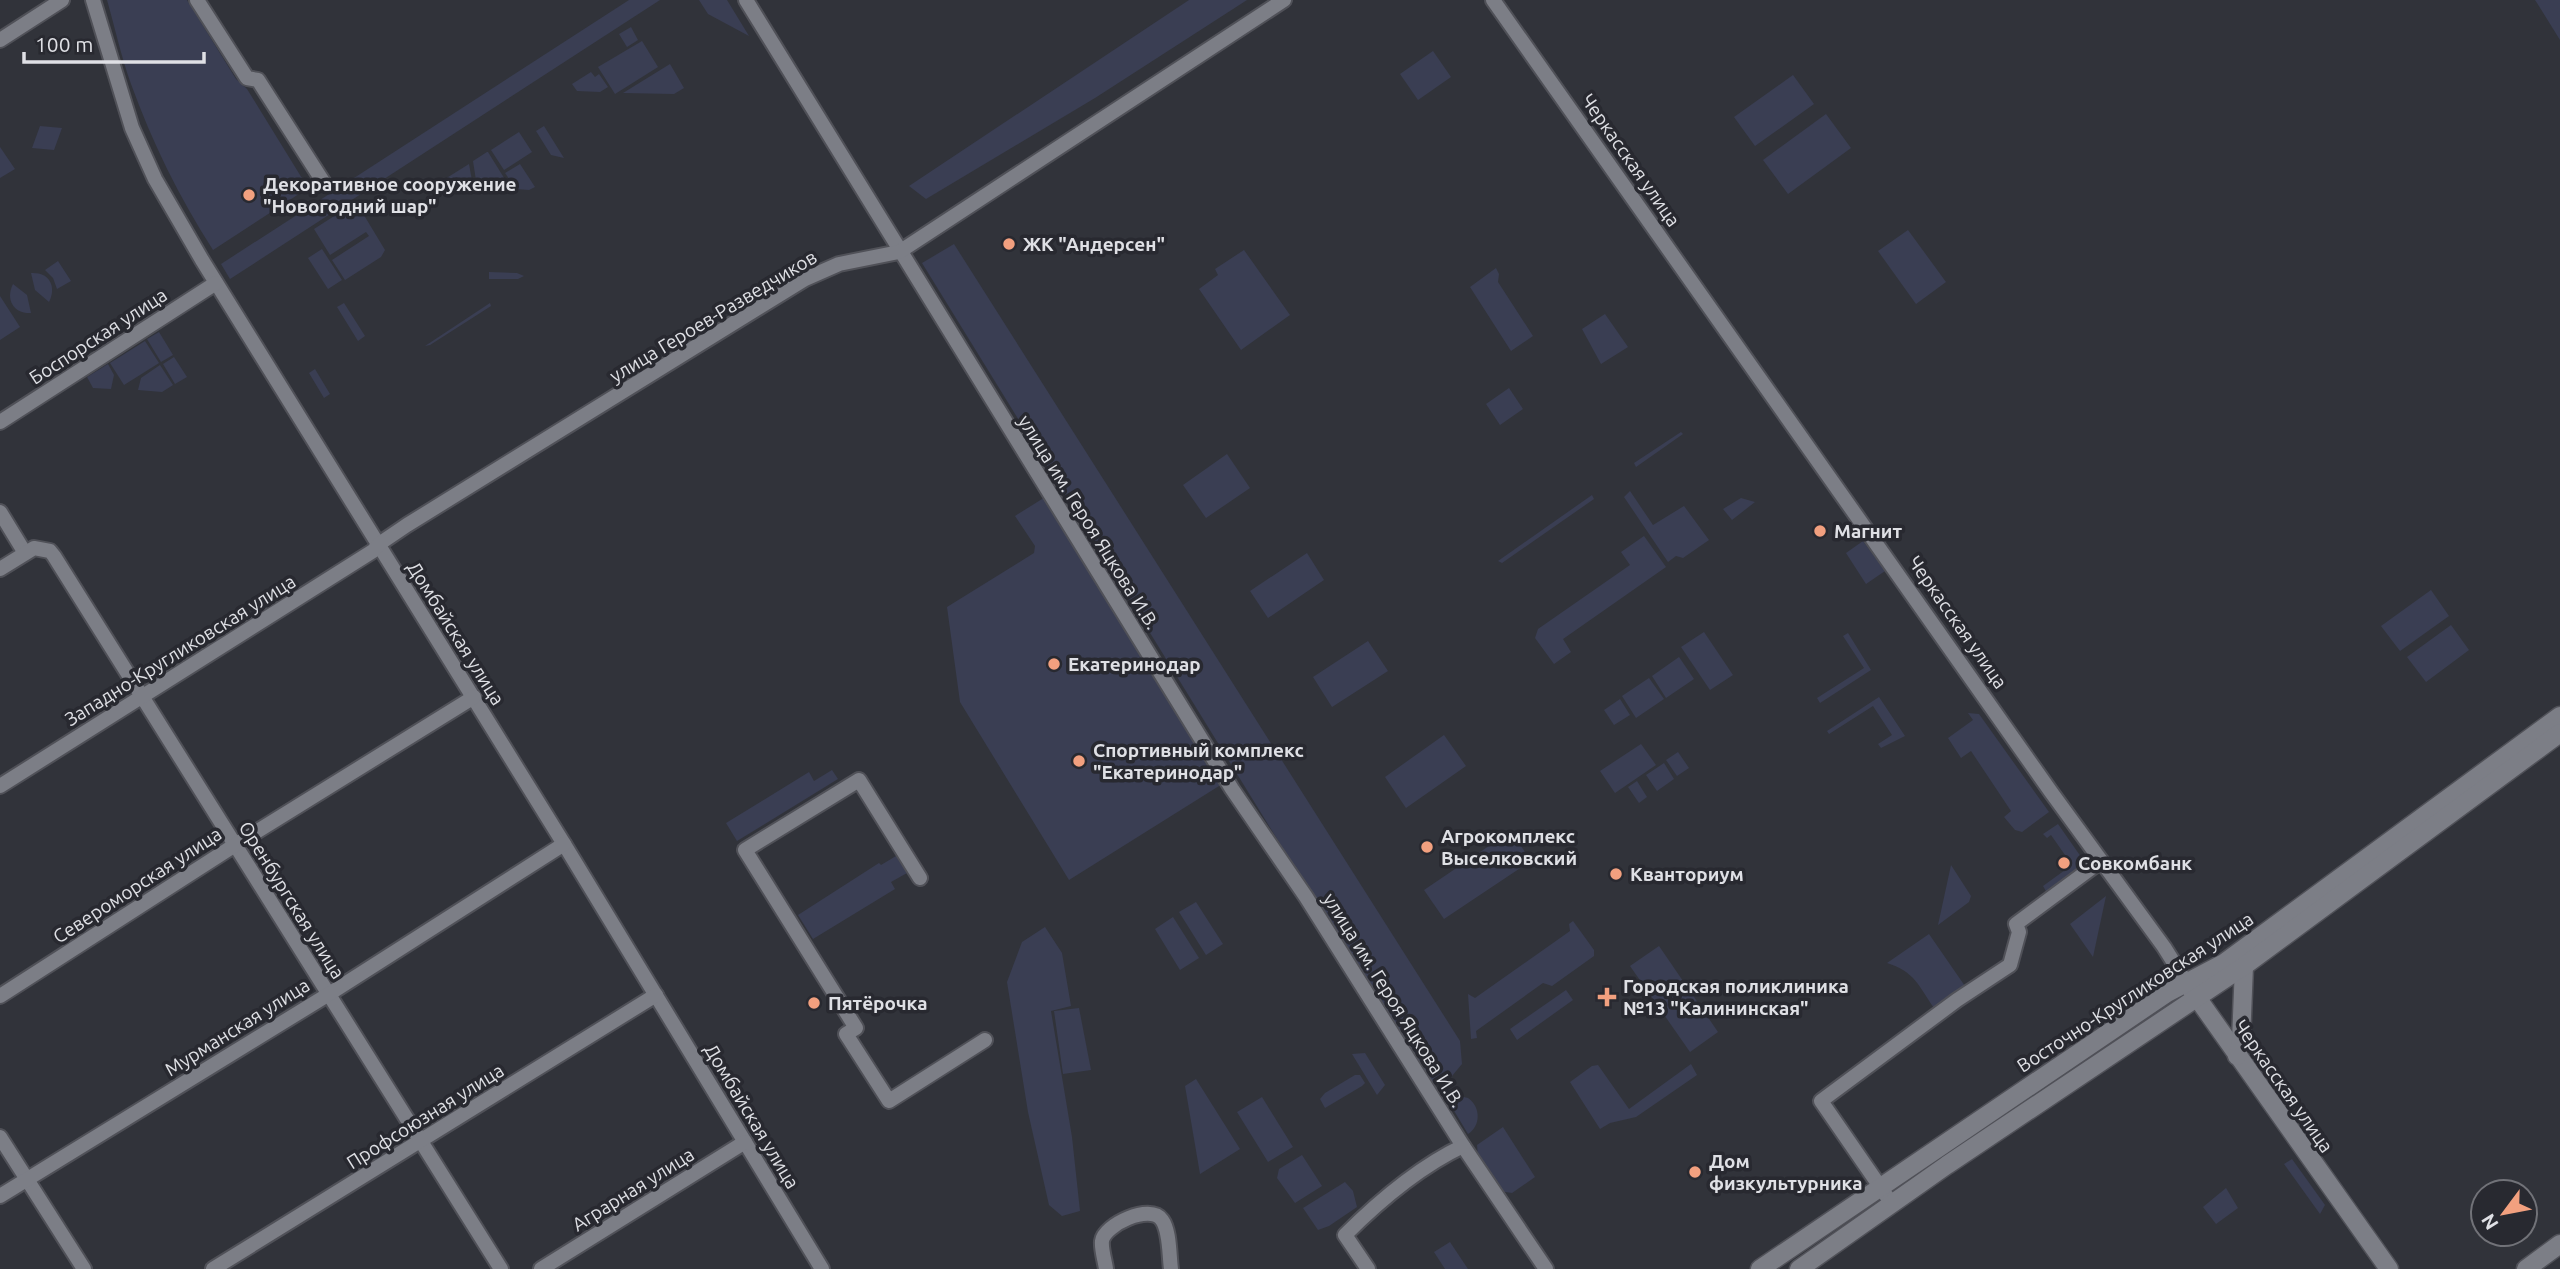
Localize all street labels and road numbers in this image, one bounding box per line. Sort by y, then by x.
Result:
street label: Черкасская улица [1577,90,1685,230]
street label: улица Героев-Разведчиков [606,245,820,387]
street label: Боспорская улица [25,283,171,389]
street label: улица им. Героя Яцкова И.В. [1014,411,1164,633]
street label: Черкасская улица [1904,552,2012,692]
street label: Домбайская улица [403,557,509,709]
street label: Западно-Кругликовская улица [61,570,299,730]
street label: Оренбургская улица [235,817,349,983]
street label: Североморская улица [49,822,225,948]
street label: улица им. Героя Яцкова И.В. [1319,889,1469,1111]
street label: Восточно-Кругликовская улица [2013,907,2257,1077]
street label: Мурманская улица [161,974,313,1080]
street label: Черкасская улица [2230,1016,2338,1156]
street label: Домбайская улица [700,1040,804,1192]
street label: Профсоюзная улица [342,1059,508,1173]
street label: Аграрная улица [568,1143,698,1235]

